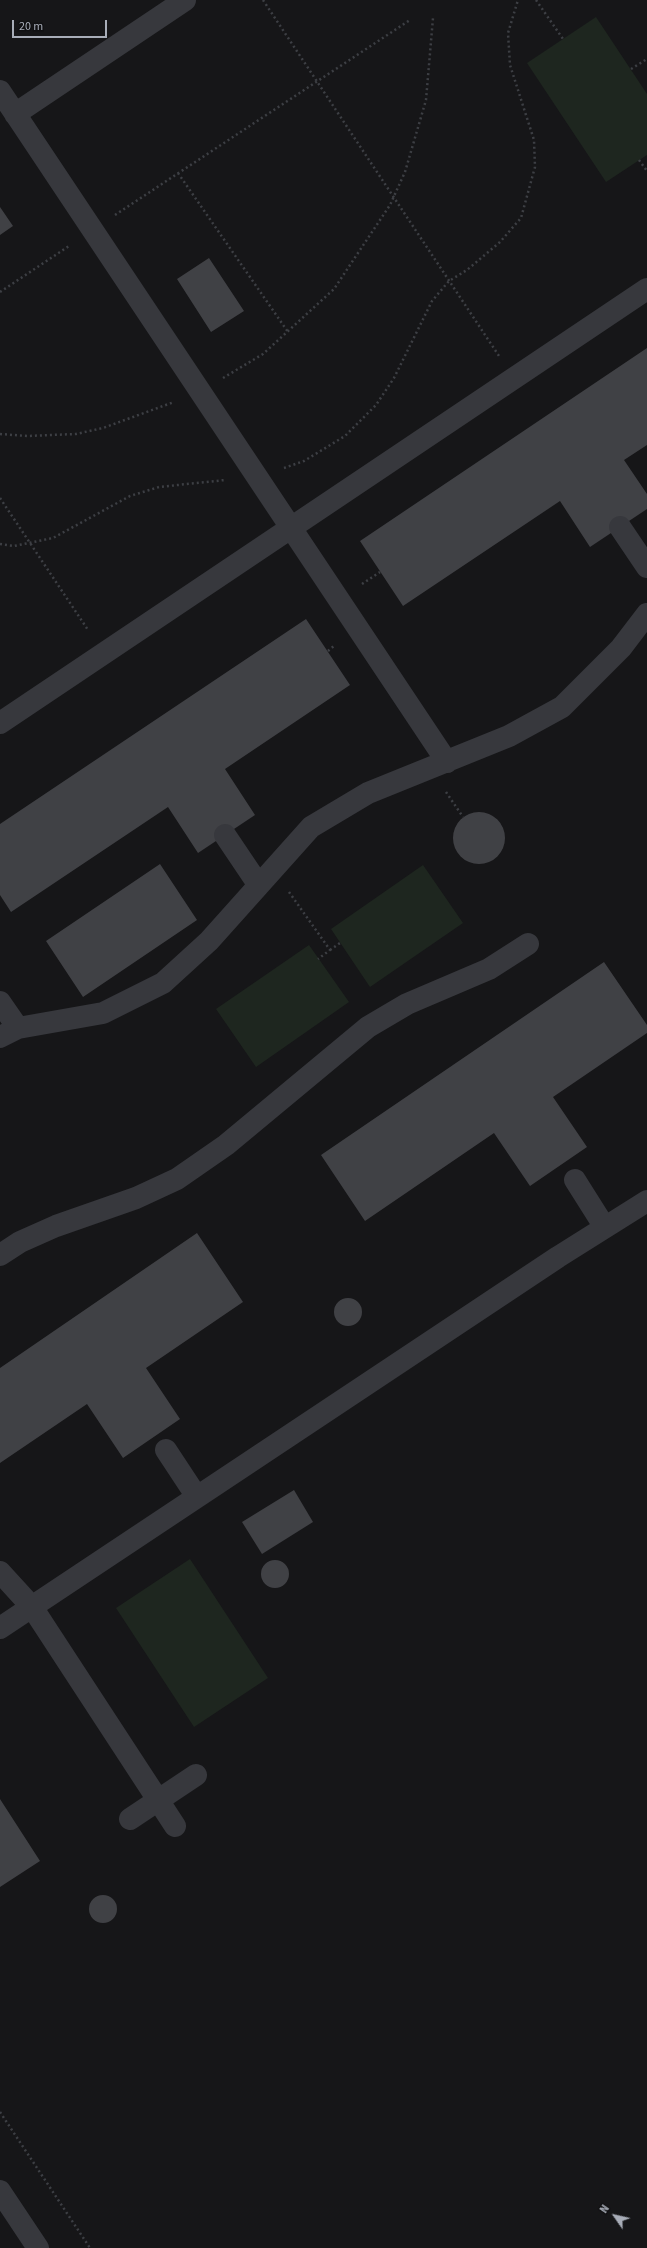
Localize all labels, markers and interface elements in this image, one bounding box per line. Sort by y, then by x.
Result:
scale bar [14,12,109,38]
text: 20 m [19,18,43,35]
north arrow [595,2196,635,2236]
text: N [596,2202,613,2216]

